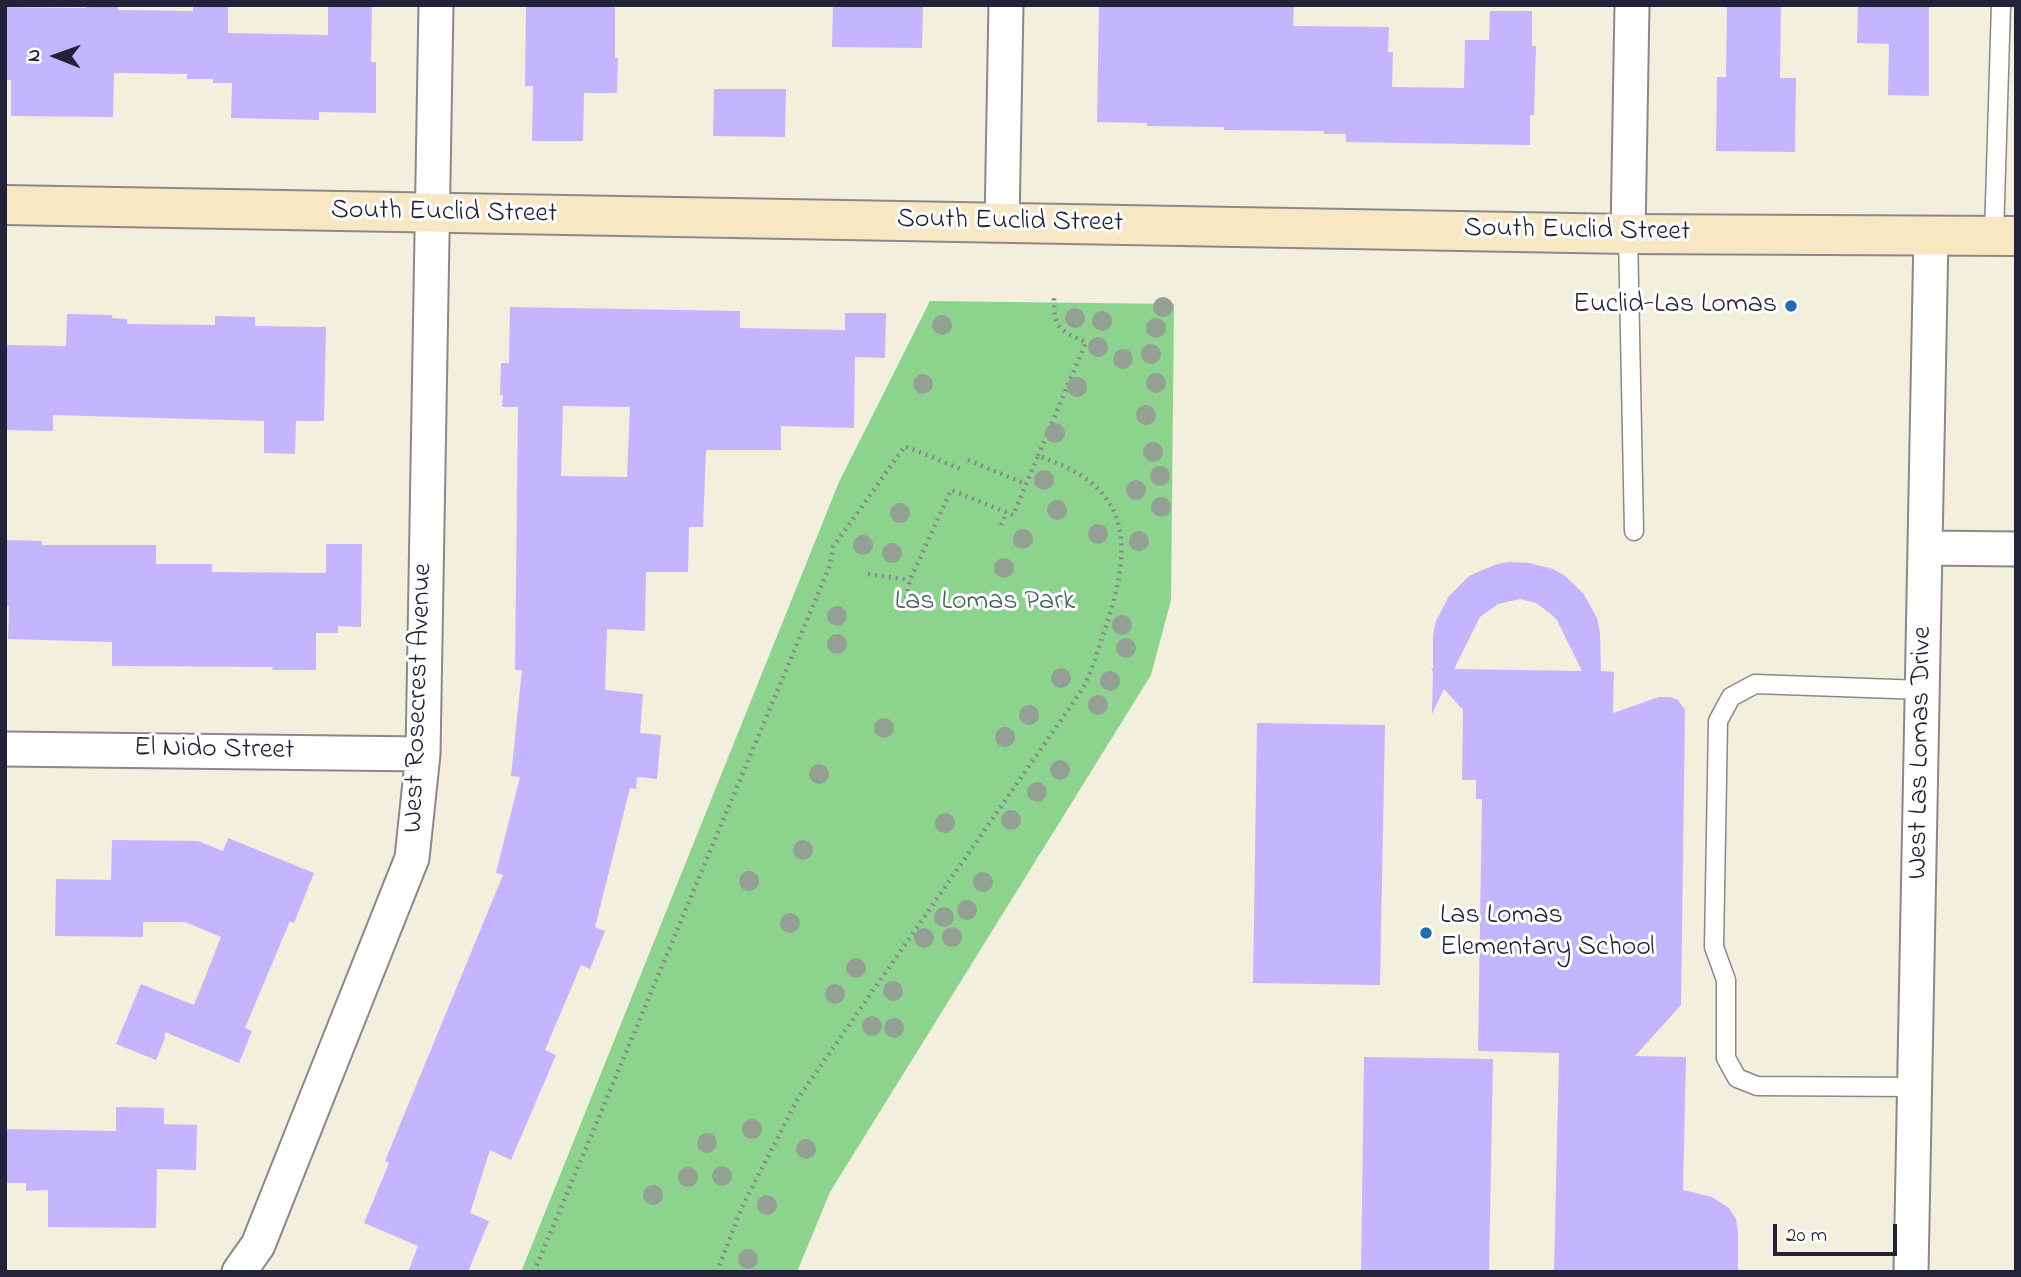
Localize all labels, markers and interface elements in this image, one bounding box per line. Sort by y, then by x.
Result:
north arrow [21,21,91,91]
text: N [21,49,48,62]
street label: South Euclid Street [330,195,558,233]
street label: South Euclid Street [896,204,1124,242]
street label: South Euclid Street [1463,213,1691,251]
place label: Euclid-Las Lomas [1573,289,1777,323]
marker: Euclid-Las Lomas [1783,298,1799,314]
street label: West Rosecrest Avenue [399,563,441,833]
park label: Las Lomas Park [895,586,1075,620]
street label: West Las Lomas Drive [1903,626,1941,880]
street label: El Nido Street [133,733,295,769]
place label: Las Lomas Elementary School [1440,900,1655,966]
marker: Las Lomas Elementary School [1418,925,1434,941]
scale bar [1776,1210,1900,1254]
text: 20 m [1786,1221,1827,1251]

